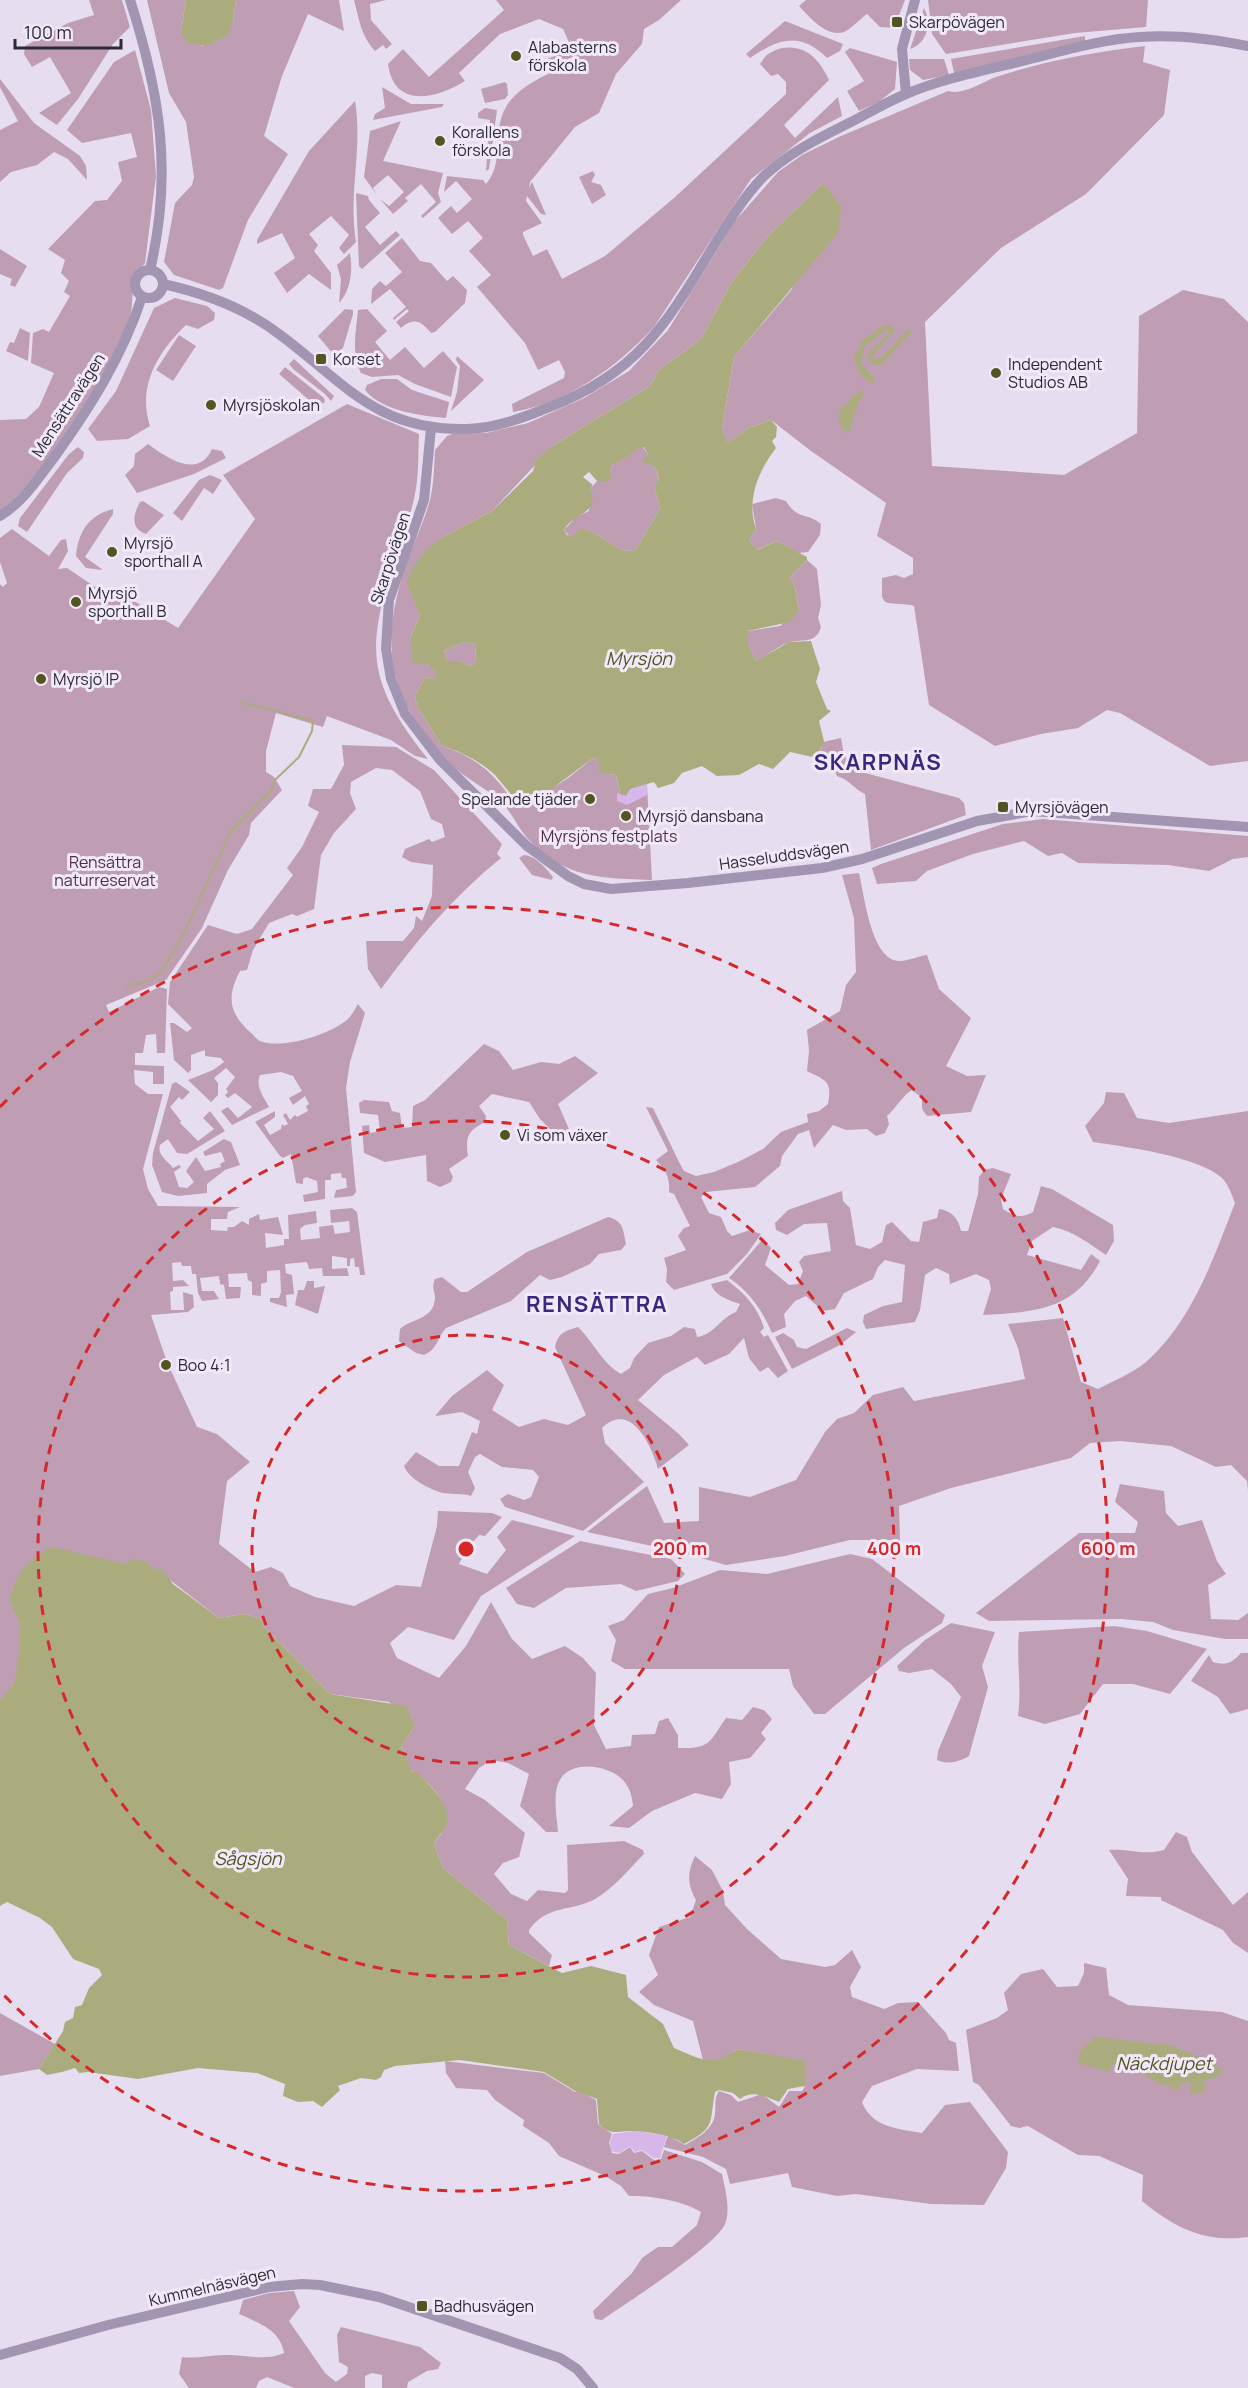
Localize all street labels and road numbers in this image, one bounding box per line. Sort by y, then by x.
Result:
street label: Mensättravägen [26,349,110,461]
street label: Skarpövägen [365,509,415,607]
street label: Hasseluddsvägen [718,835,850,875]
street label: Kummelnäsvägen [146,2261,278,2311]

